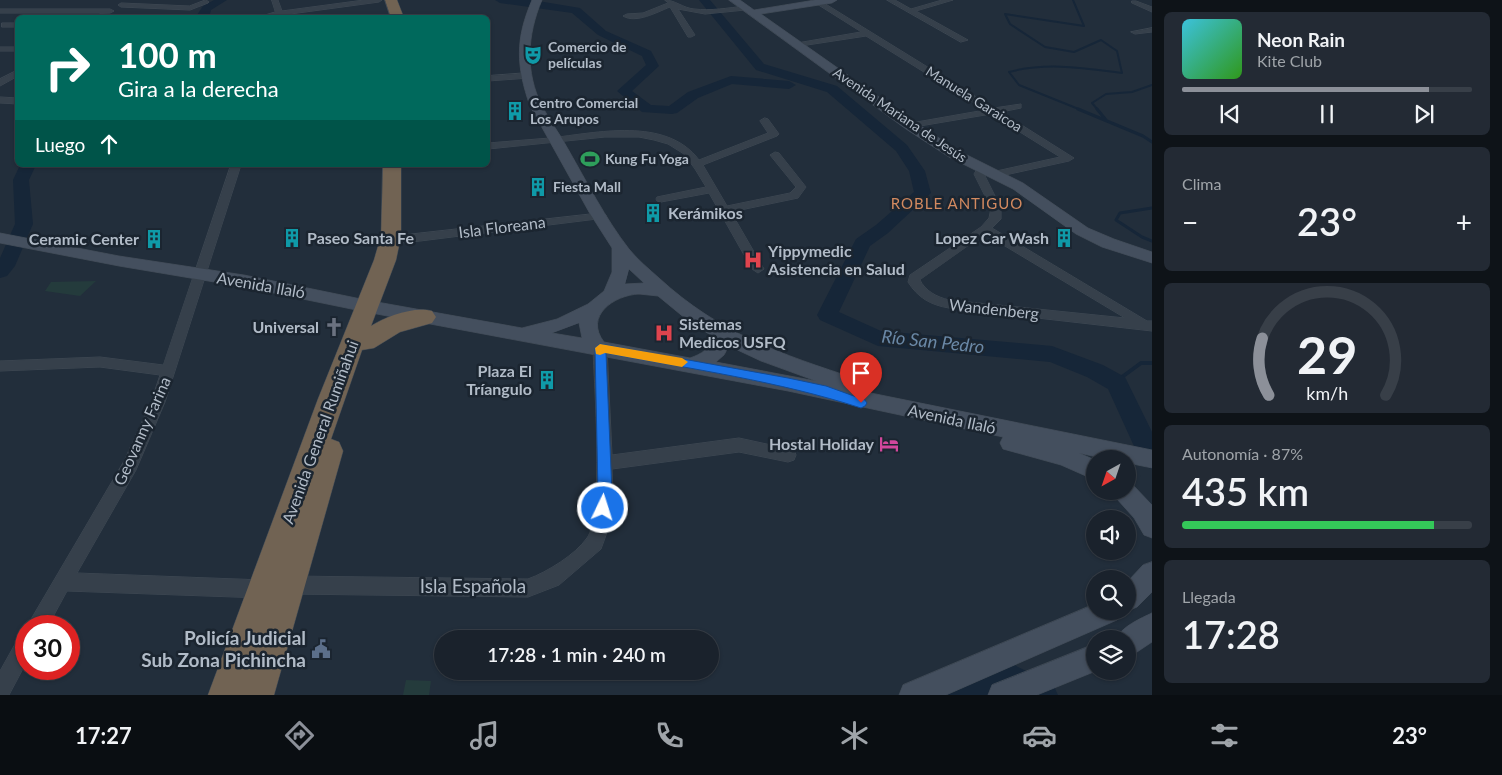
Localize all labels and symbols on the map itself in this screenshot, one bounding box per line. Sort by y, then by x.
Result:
place label: Comercio de películas [548,38,627,71]
theatre icon: Comercio de películas [522,44,544,66]
street label: Manuela Garaicoa [923,62,1026,135]
street label: Avenida Mariana de Jesús [830,63,970,166]
place label: Centro Comercial Los Arupos [530,94,638,127]
building icon: Centro Comercial Los Arupos [504,100,526,122]
sports icon: Kung Fu Yoga [579,148,601,170]
place label: Kung Fu Yoga [605,150,689,167]
building icon: Fiesta Mall [527,176,549,198]
place label: Fiesta Mall [553,178,621,195]
district label: ROBLE ANTIGUO [891,194,1023,212]
building icon: Kerámikos [642,202,664,224]
place label: Kerámikos [668,203,743,222]
street label: Isla Floreana [457,212,547,241]
building icon: Paseo Santa Fe [281,227,303,249]
building icon: Lopez Car Wash [1053,227,1075,249]
building icon: Ceramic Center [143,228,165,250]
place label: Paseo Santa Fe [307,228,414,247]
place label: Lopez Car Wash [935,228,1049,247]
place label: Ceramic Center [29,229,139,248]
place label: Yippymedic Asistencia en Salud [767,241,905,278]
hospital icon: Yippymedic Asistencia en Salud [742,249,764,271]
street label: Avenida Ilaló [215,267,307,302]
street label: Wandenberg [948,294,1040,323]
place label: Sistemas Medicos USFQ [679,314,786,351]
church icon: Universal [323,316,345,338]
place label: Universal [252,317,319,336]
hospital icon: Sistemas Medicos USFQ [653,322,675,344]
water label: Río San Pedro [881,325,986,357]
street label: Avenida General Rumiñahui [277,338,362,526]
pin [840,352,882,403]
place label: Plaza El Tríangulo [466,361,532,398]
building icon: Plaza El Tríangulo [536,369,558,391]
street label: Geovanny Farina [109,374,174,488]
street label: Avenida Ilaló [906,400,998,437]
hotel icon: Hostal Holiday [878,433,900,455]
place label: Hostal Holiday [769,434,875,453]
north arrow [1086,450,1136,500]
position arrow [576,481,628,533]
street label: Isla Española [420,574,526,597]
speed limit sign: 30 [15,615,80,680]
place label: Policía Judicial Sub Zona Pichincha [141,626,306,671]
public building icon: Policía Judicial Sub Zona Pichincha [310,638,332,660]

